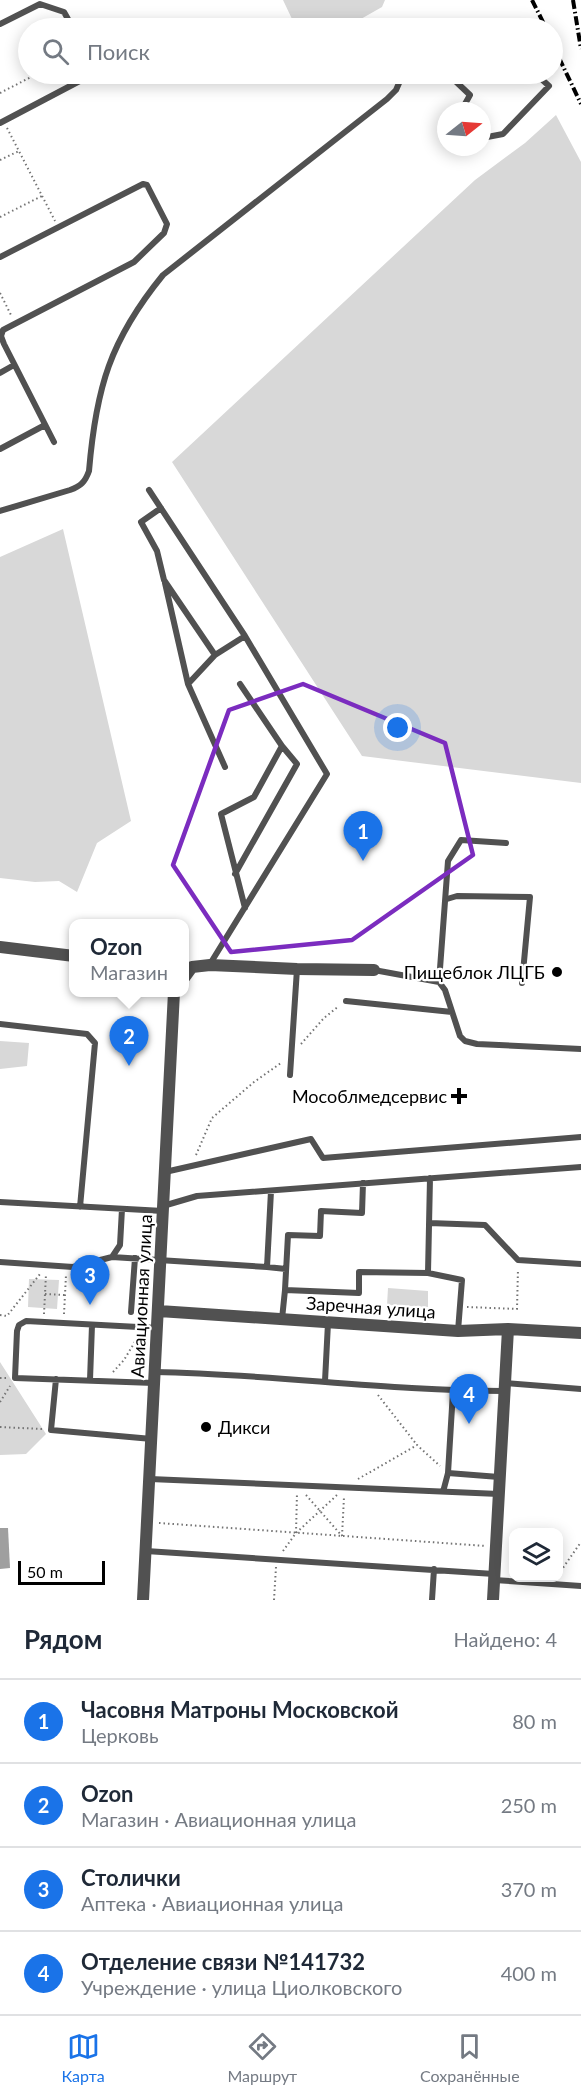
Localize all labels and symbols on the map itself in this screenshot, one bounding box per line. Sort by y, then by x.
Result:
north arrow [437,102,491,156]
your location [383,713,412,742]
pin: 1 [344,812,382,861]
place label: Пищеблок ЛЦГБ [404,961,545,983]
marker: Пищеблок ЛЦГБ [550,965,564,979]
pin: 2 [110,1016,148,1066]
place label: Мособлмедсервис [292,1085,447,1107]
marker: Мособлмедсервис [452,1089,466,1103]
street label: Авиационная улица [126,1214,156,1378]
pin: 3 [70,1256,110,1305]
street label: Заречная улица [306,1292,436,1322]
pin: 4 [450,1374,488,1424]
place label: Дикси [218,1416,270,1438]
marker: Дикси [199,1420,213,1434]
scale bar [18,1558,105,1586]

